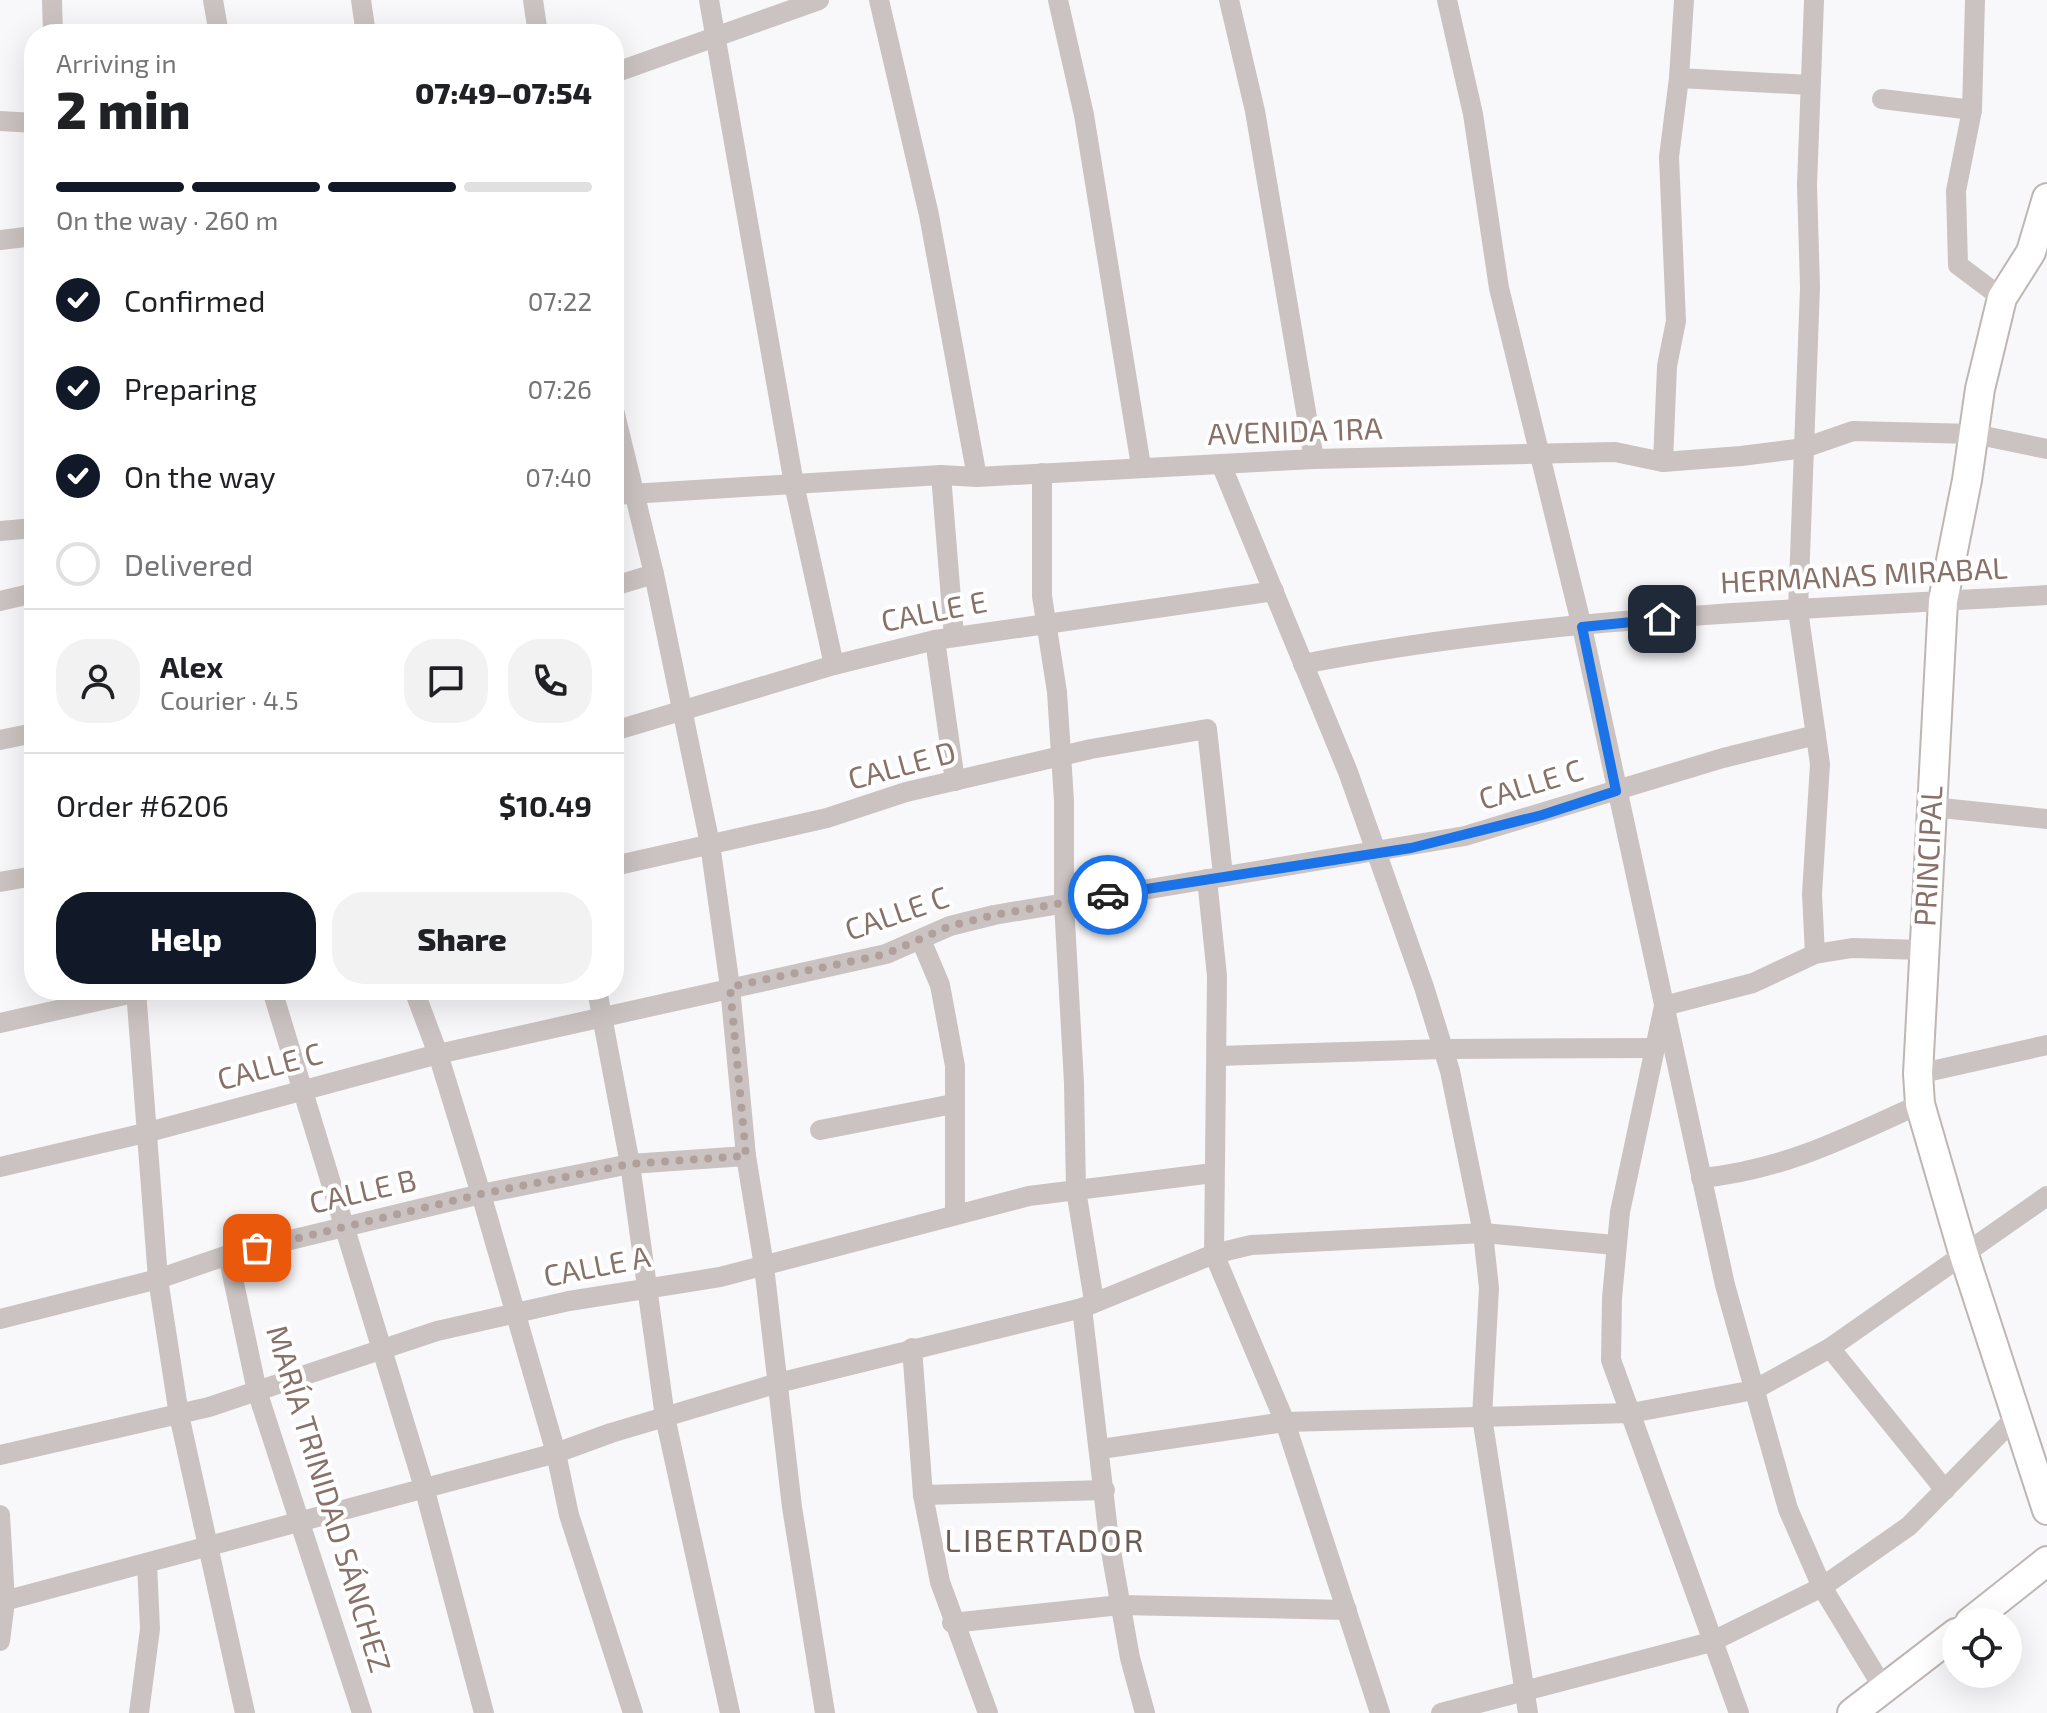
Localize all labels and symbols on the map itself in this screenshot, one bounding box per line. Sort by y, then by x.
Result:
street label: AVENIDA 1RA [1207,409,1383,451]
street label: HERMANAS MIRABAL [1719,548,2009,600]
street label: CALLE E [878,582,990,638]
pin [1628,585,1696,653]
street label: CALLE D [844,732,959,796]
street label: CALLE C [1474,750,1587,816]
street label: PRINCIPAL [1905,785,1949,927]
courier [1068,855,1148,935]
street label: CALLE C [840,878,953,947]
street label: CALLE C [213,1034,326,1096]
street label: CALLE B [306,1160,420,1220]
pin [223,1214,291,1282]
street label: CALLE A [540,1237,653,1293]
street label: MARÍA TRINIDAD SÁNCHEZ [260,1321,400,1676]
district label: LIBERTADOR [944,1520,1146,1558]

